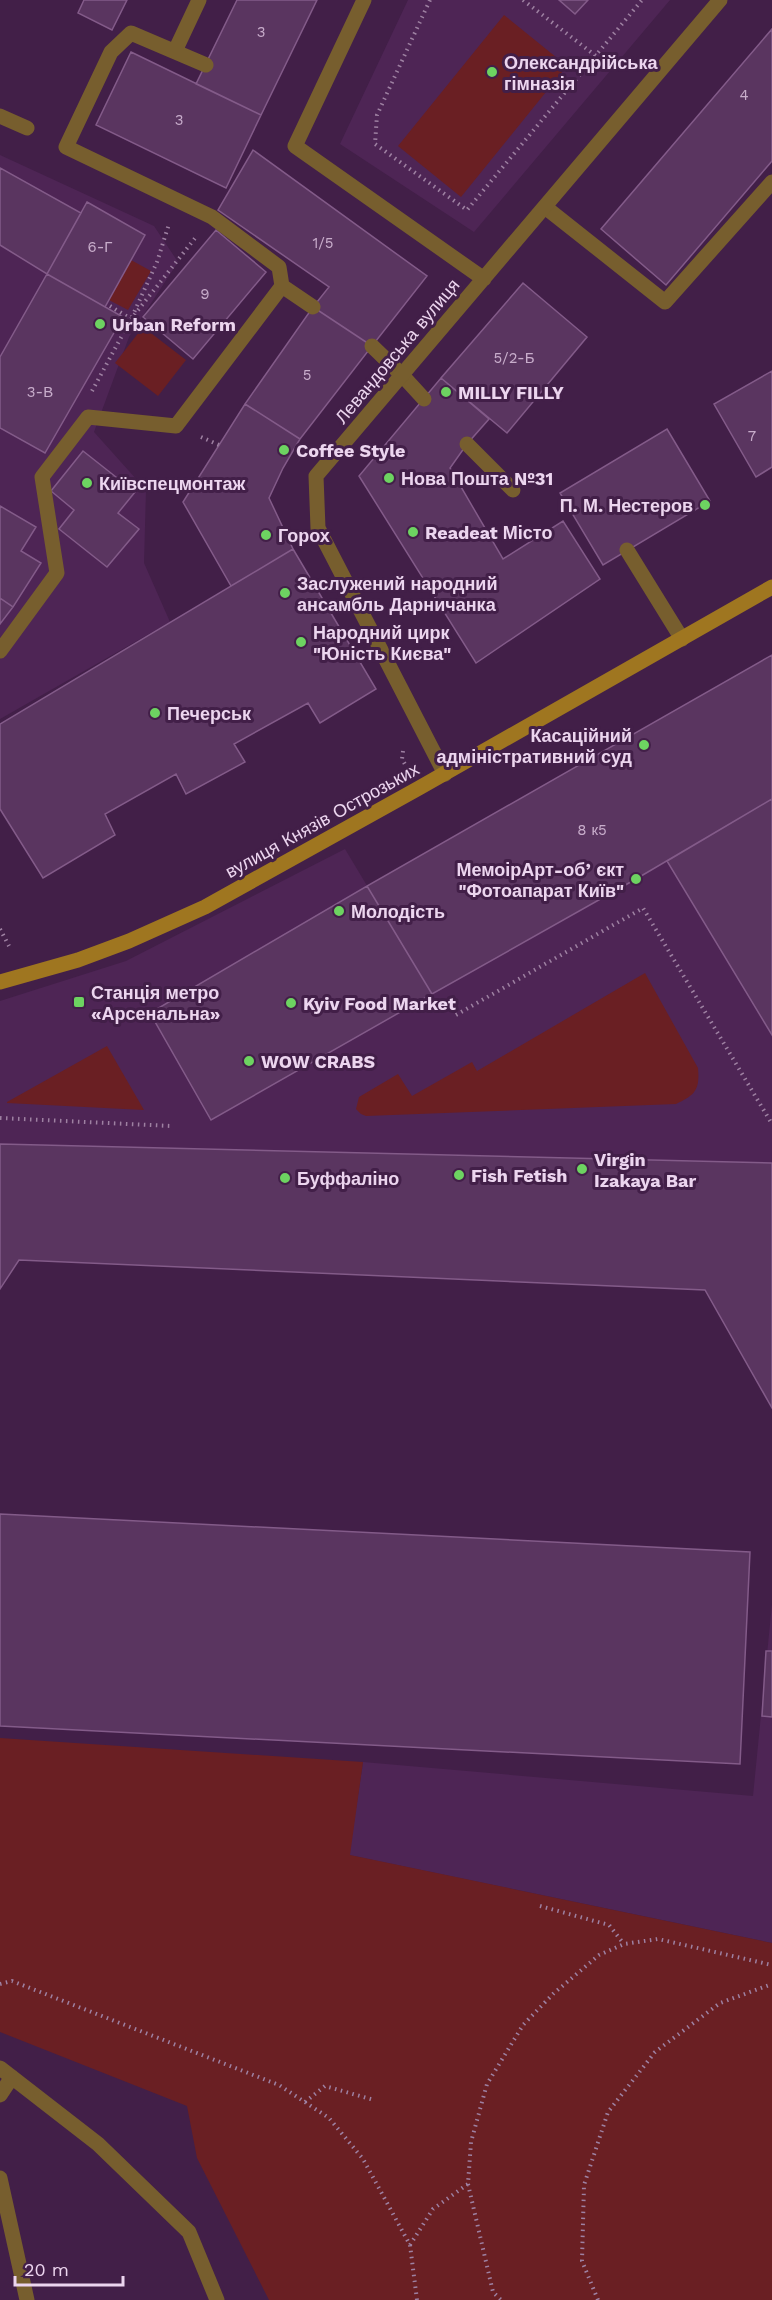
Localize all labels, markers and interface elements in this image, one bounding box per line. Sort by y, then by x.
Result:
house number: 3 [257,23,265,41]
place label: Олександрійська гімназія [504,52,658,94]
marker: Олександрійська гімназія [485,65,499,79]
house number: 4 [739,86,749,104]
house number: 3 [175,111,183,129]
house number: 1/5 [312,234,334,252]
house number: 6-Г [88,238,112,256]
street label: Левандовська вулиця [330,274,464,428]
house number: 9 [200,285,210,303]
place label: Urban Reform [112,314,236,335]
marker: Urban Reform [93,317,107,331]
house number: 5/2-Б [493,349,535,367]
house number: 5 [303,366,311,384]
place label: MILLY FILLY [458,382,564,403]
house number: 3-В [27,383,53,401]
marker: MILLY FILLY [439,385,453,399]
house number: 7 [748,427,756,445]
place label: Coffee Style [296,440,406,461]
marker: Coffee Style [277,443,291,457]
place label: Нова Пошта №31 [401,468,553,489]
marker: Нова Пошта №31 [382,471,396,485]
place label: Київспецмонтаж [99,473,245,494]
marker: Київспецмонтаж [80,476,94,490]
place label: П. М. Нестеров [560,495,693,516]
marker: П. М. Нестеров [698,498,712,512]
place label: Readeat Місто [425,522,552,543]
place label: Горох [278,525,330,546]
marker: Readeat Місто [406,525,420,539]
marker: Горох [259,528,273,542]
place label: Заслужений народний ансамбль Дарничанка [297,573,497,615]
marker: Заслужений народний ансамбль Дарничанка [278,586,292,600]
place label: Народний цирк "Юність Києва" [313,622,451,664]
marker: Народний цирк "Юність Києва" [294,635,308,649]
place label: Печерськ [167,703,252,724]
marker: Печерськ [148,706,162,720]
place label: Касаційний адміністративний суд [436,725,633,767]
marker: Касаційний адміністративний суд [637,738,651,752]
street label: вулиця Князів Острозьких [221,758,423,882]
house number: 8 к5 [577,821,607,839]
place label: МемоірАрт-обʼєкт "Фотоапарат Київ" [456,859,624,901]
marker: МемоірАрт-обʼєкт "Фотоапарат Київ" [629,872,643,886]
place label: Молодiсть [351,901,445,922]
marker: Молодiсть [332,904,346,918]
place label: Станція метро «Арсенальна» [91,982,220,1024]
place label: Kyiv Food Market [303,993,456,1014]
marker: Станція метро «Арсенальна» [72,995,86,1009]
marker: Kyiv Food Market [284,996,298,1010]
place label: WOW CRABS [261,1051,376,1072]
marker: WOW CRABS [242,1054,256,1068]
place label: Virgin Izakaya Bar [594,1149,696,1191]
marker: Virgin Izakaya Bar [575,1162,589,1176]
place label: Fish Fetish [471,1165,567,1186]
place label: Буффаліно [297,1168,399,1189]
marker: Fish Fetish [452,1168,466,1182]
marker: Буффаліно [278,1171,292,1185]
scale bar [15,2249,123,2287]
text: 20 m [24,2259,69,2280]

